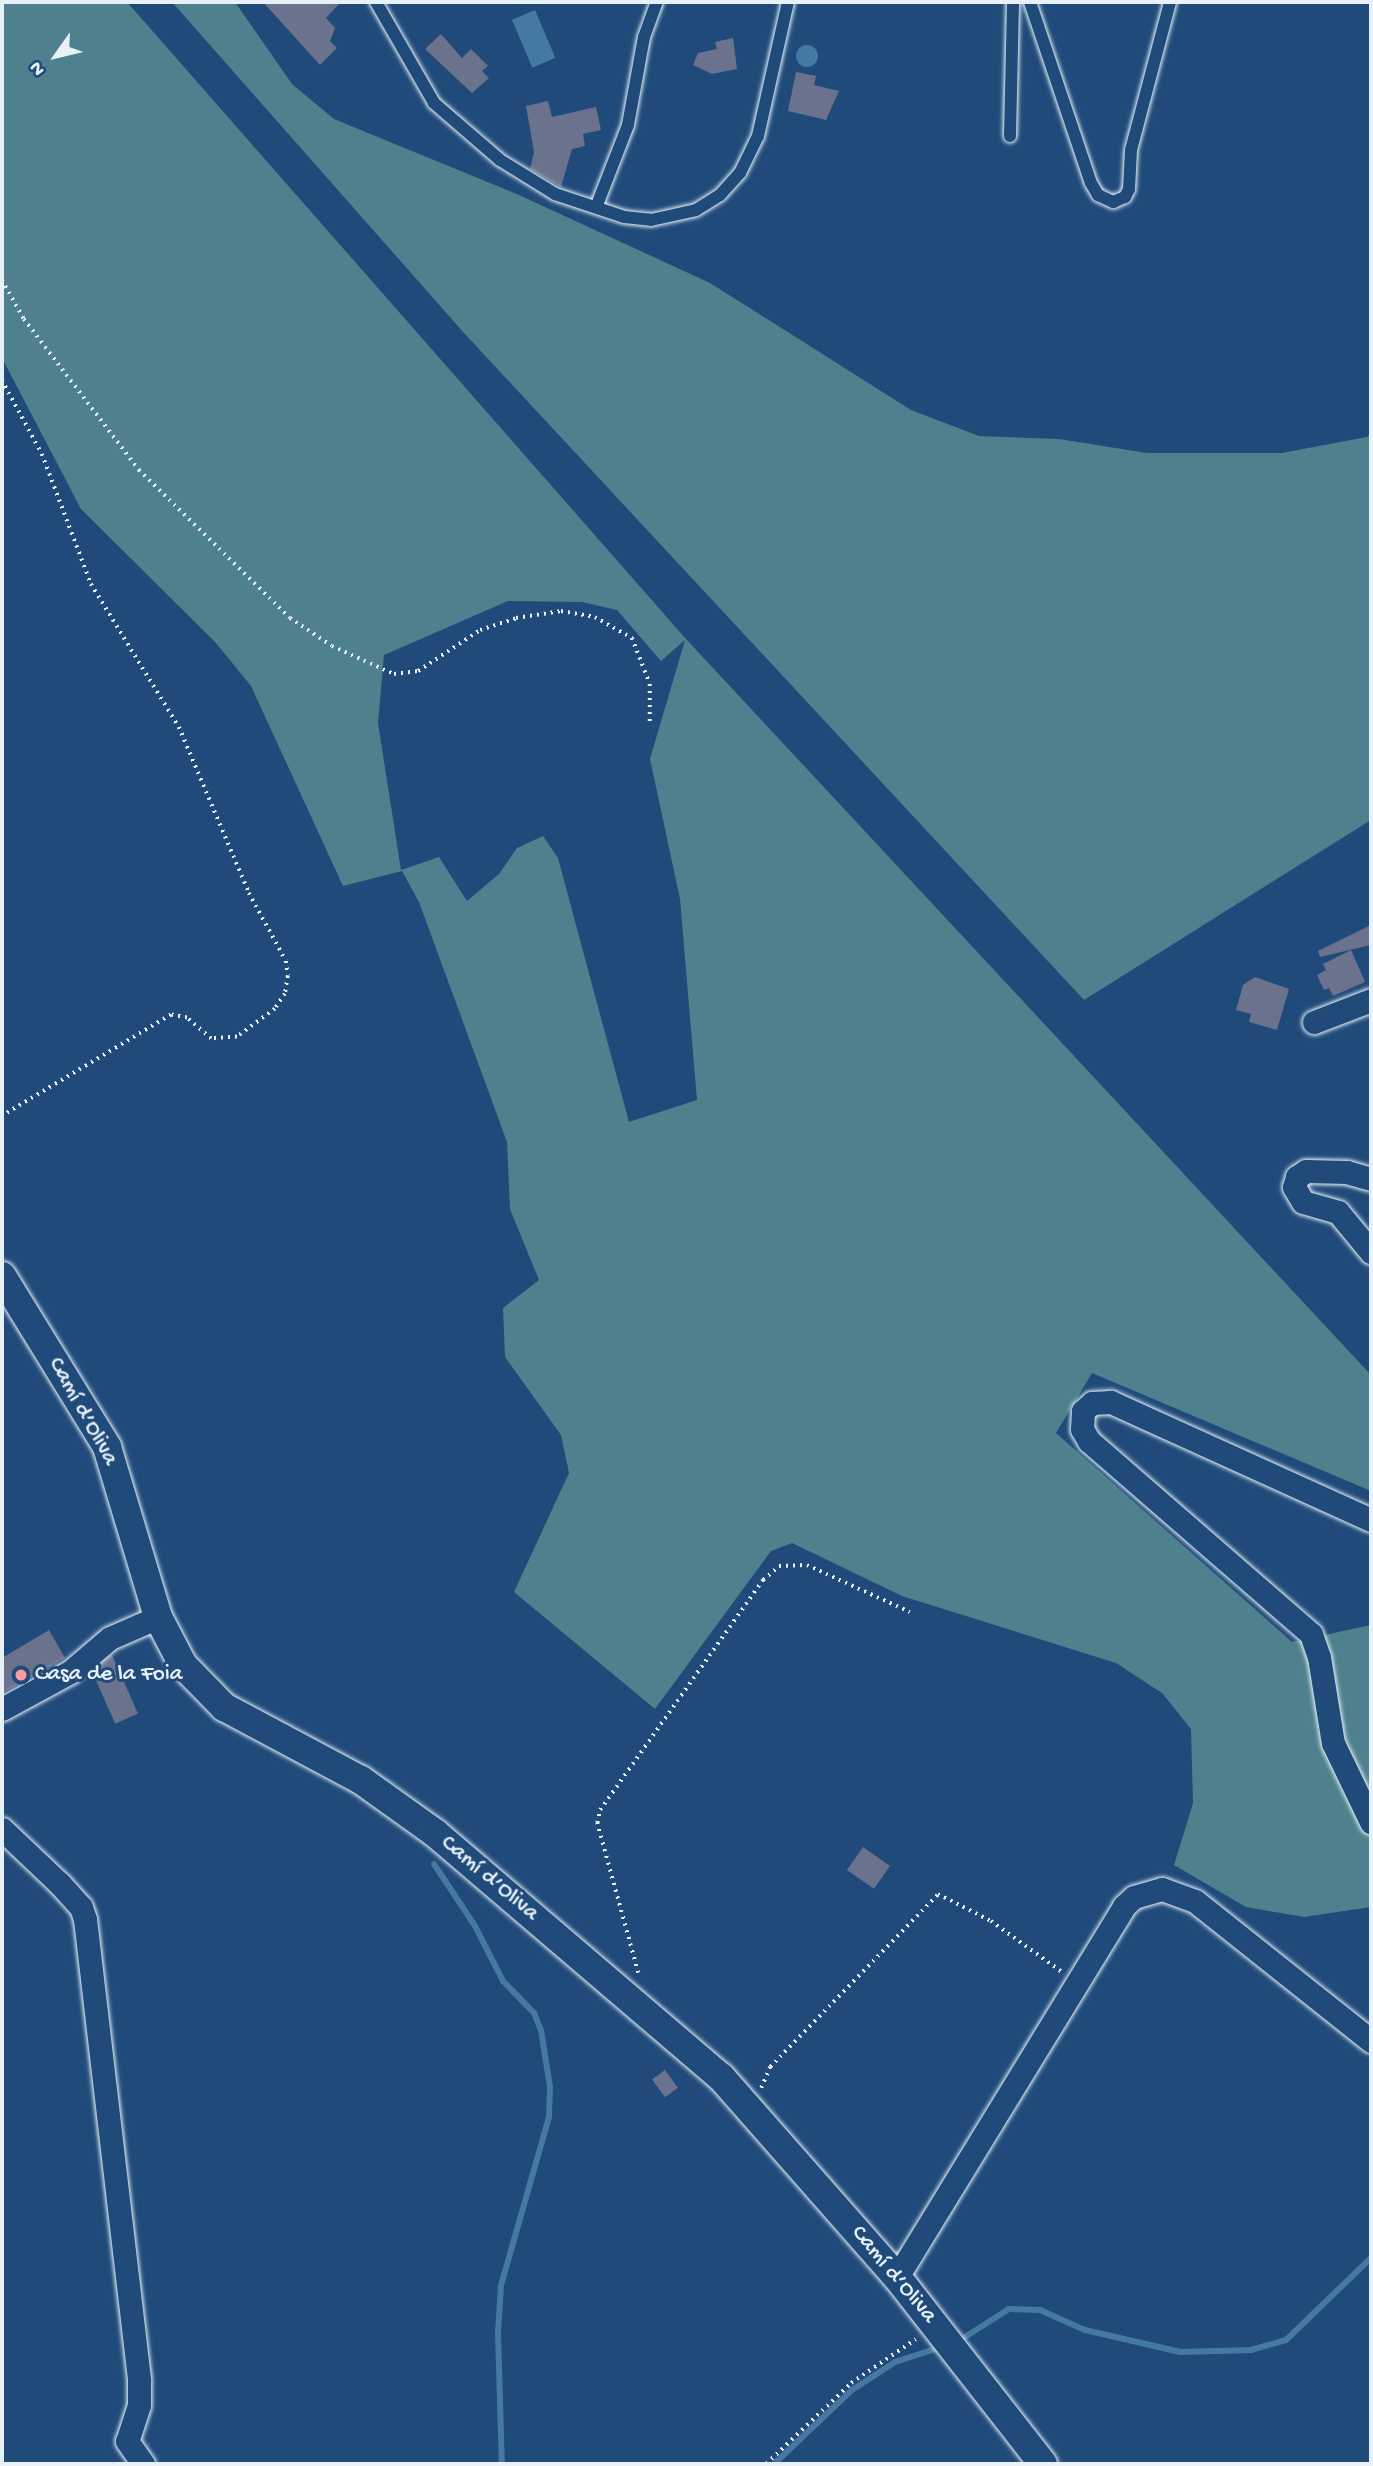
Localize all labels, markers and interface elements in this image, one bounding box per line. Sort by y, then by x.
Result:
north arrow [21,21,91,91]
text: N [25,56,51,80]
street label: Camí d’Oliva [41,1353,123,1471]
place label: Casa de la Foia [35,1661,182,1689]
marker: Casa de la Foia [13,1667,29,1683]
street label: Camí d’Oliva [434,1830,544,1928]
street label: Camí d’Oliva [844,2220,942,2330]

